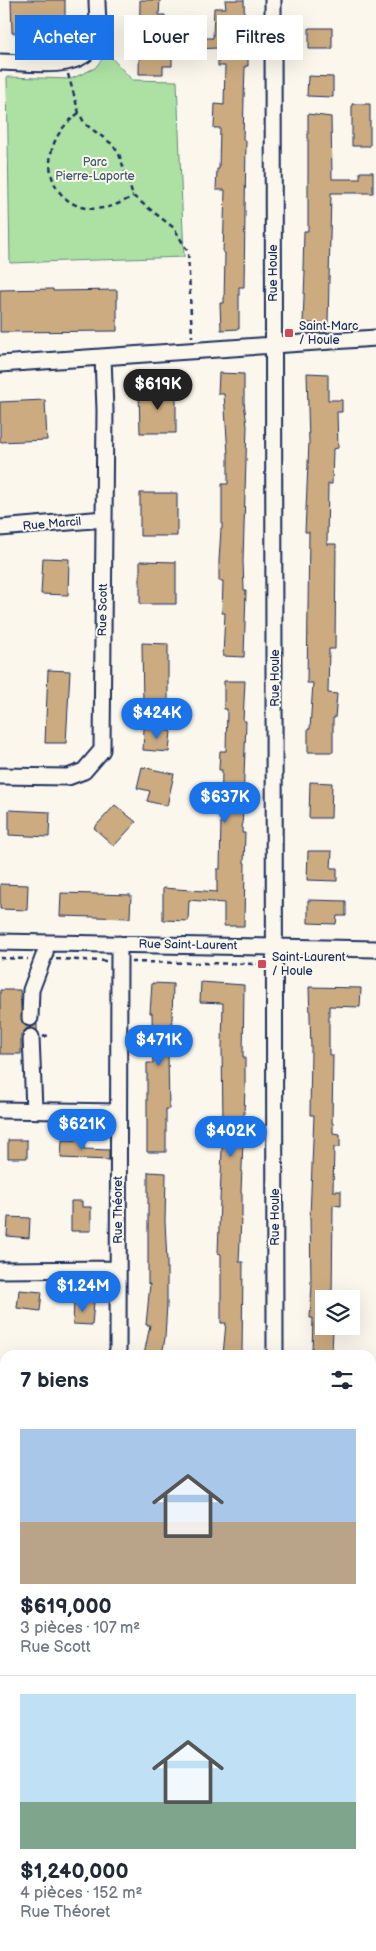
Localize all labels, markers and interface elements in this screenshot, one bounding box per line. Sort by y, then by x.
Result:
chip: Acheter [15,15,114,60]
chip: Louer [124,15,207,60]
chip: Filtres [217,15,303,60]
park label: Parc Pierre-Laporte [55,155,135,184]
street label: Rue Houle [266,244,281,302]
place label: Saint-Marc / Houle [299,319,358,348]
marker: Saint-Marc / Houle [283,327,295,339]
pin: $619K [123,368,193,411]
text: $619K [134,375,182,394]
street label: Rue Marcil [22,514,82,534]
street label: Rue Scott [95,583,111,637]
street label: Rue Houle [268,649,283,707]
pin: $424K [122,698,192,740]
text: $424K [132,704,182,723]
pin: $637K [190,782,260,824]
text: $637K [200,788,250,807]
street label: Rue Saint-Laurent [139,937,238,953]
place label: Saint-Laurent / Houle [272,950,346,979]
marker: Saint-Laurent / Houle [256,958,268,970]
pin: $471K [124,1024,194,1067]
text: $471K [136,1031,182,1050]
pin: $621K [47,1108,117,1151]
text: $621K [58,1115,106,1134]
pin: $402K [196,1116,266,1158]
text: $402K [206,1122,256,1141]
street label: Rue Théoret [111,1176,126,1244]
street label: Rue Houle [268,1188,283,1246]
pin: $1.24M [42,1270,124,1313]
text: $1.24M [57,1277,109,1296]
map controls [315,1290,360,1335]
button: layers [315,1290,360,1335]
icon: filters [328,1366,356,1394]
text: 7 biens [20,1368,89,1393]
icon: home [143,1461,233,1551]
text: $619,000 [20,1594,112,1619]
text: 3 pièces · 107 m² [20,1619,140,1638]
text: Rue Scott [20,1638,91,1657]
icon: home [143,1727,233,1817]
text: $1,240,000 [20,1859,128,1884]
text: 4 pièces · 152 m² [20,1884,142,1903]
text: Rue Théoret [20,1903,110,1922]

